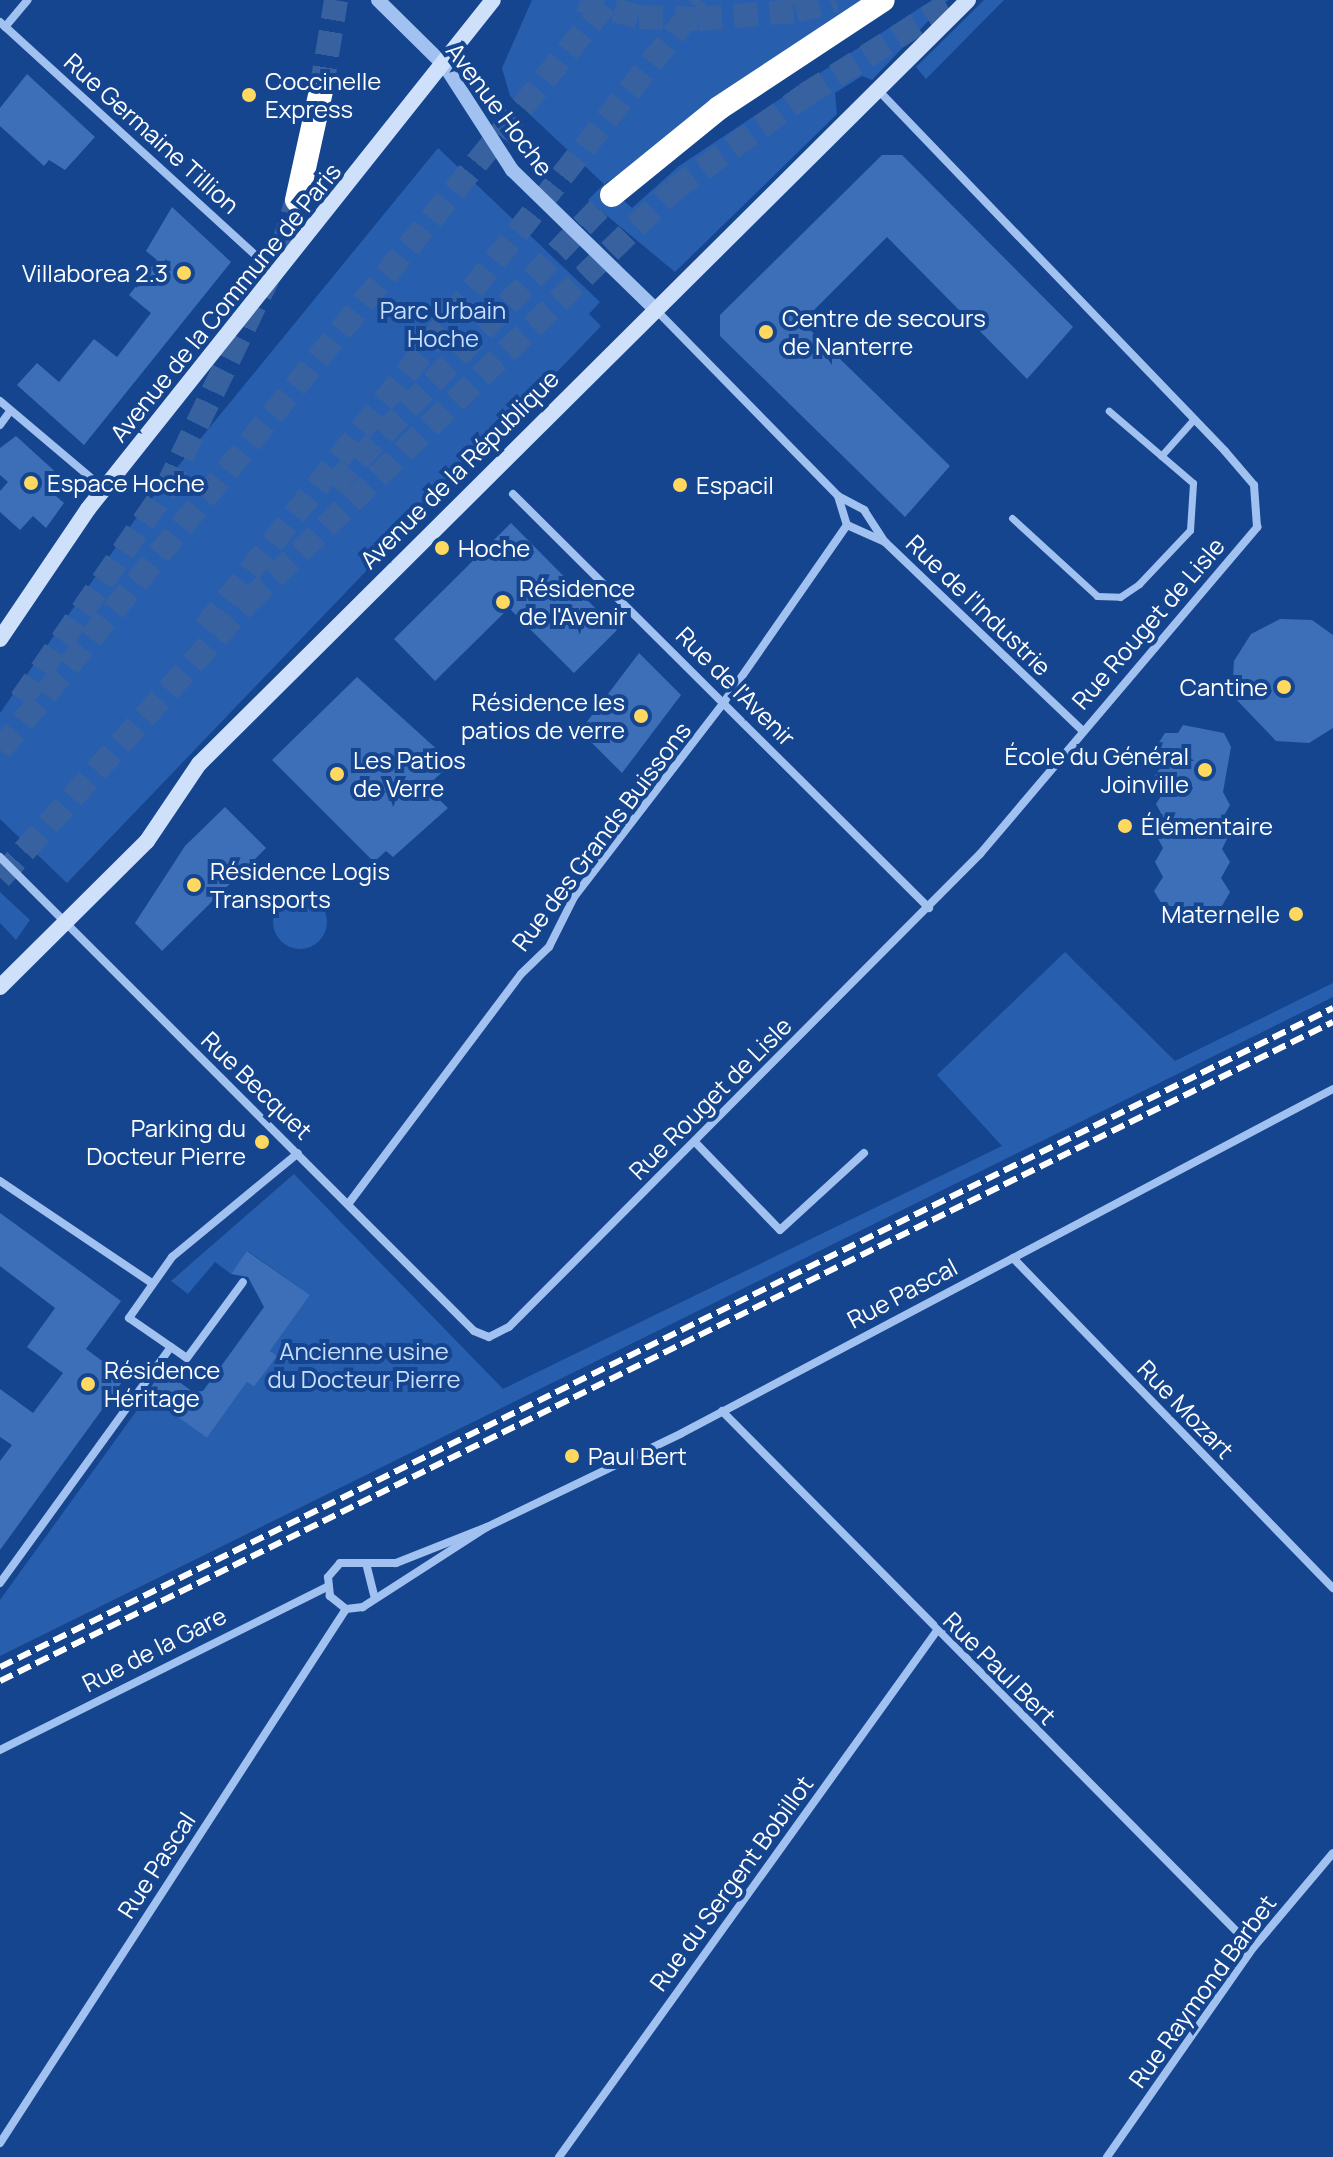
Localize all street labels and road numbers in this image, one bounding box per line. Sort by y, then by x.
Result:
street label: Avenue Hoche [441,37,559,181]
street label: Rue Germaine Tillion [59,47,245,219]
street label: Avenue de la Commune de Paris [104,157,346,447]
street label: Avenue de la République [354,364,564,574]
street label: Rue de l'Industrie [901,529,1057,681]
street label: Rue Rouget de Lisle [1066,531,1230,715]
street label: Rue de l'Avenir [670,620,802,752]
street label: Rue des Grands Buissons [506,716,696,956]
street label: Rue Rouget de Lisle [623,1011,797,1185]
street label: Rue Becquet [196,1025,318,1145]
street label: Rue Pascal [842,1252,962,1334]
street label: Rue Mozart [1132,1354,1240,1464]
street label: Rue de la Gare [77,1600,231,1698]
street label: Rue Paul Bert [938,1606,1062,1730]
street label: Rue du Sergent Bobillot [643,1770,819,1996]
street label: Rue Pascal [111,1807,201,1923]
street label: Rue Raymond Barbet [1123,1889,1281,2093]

